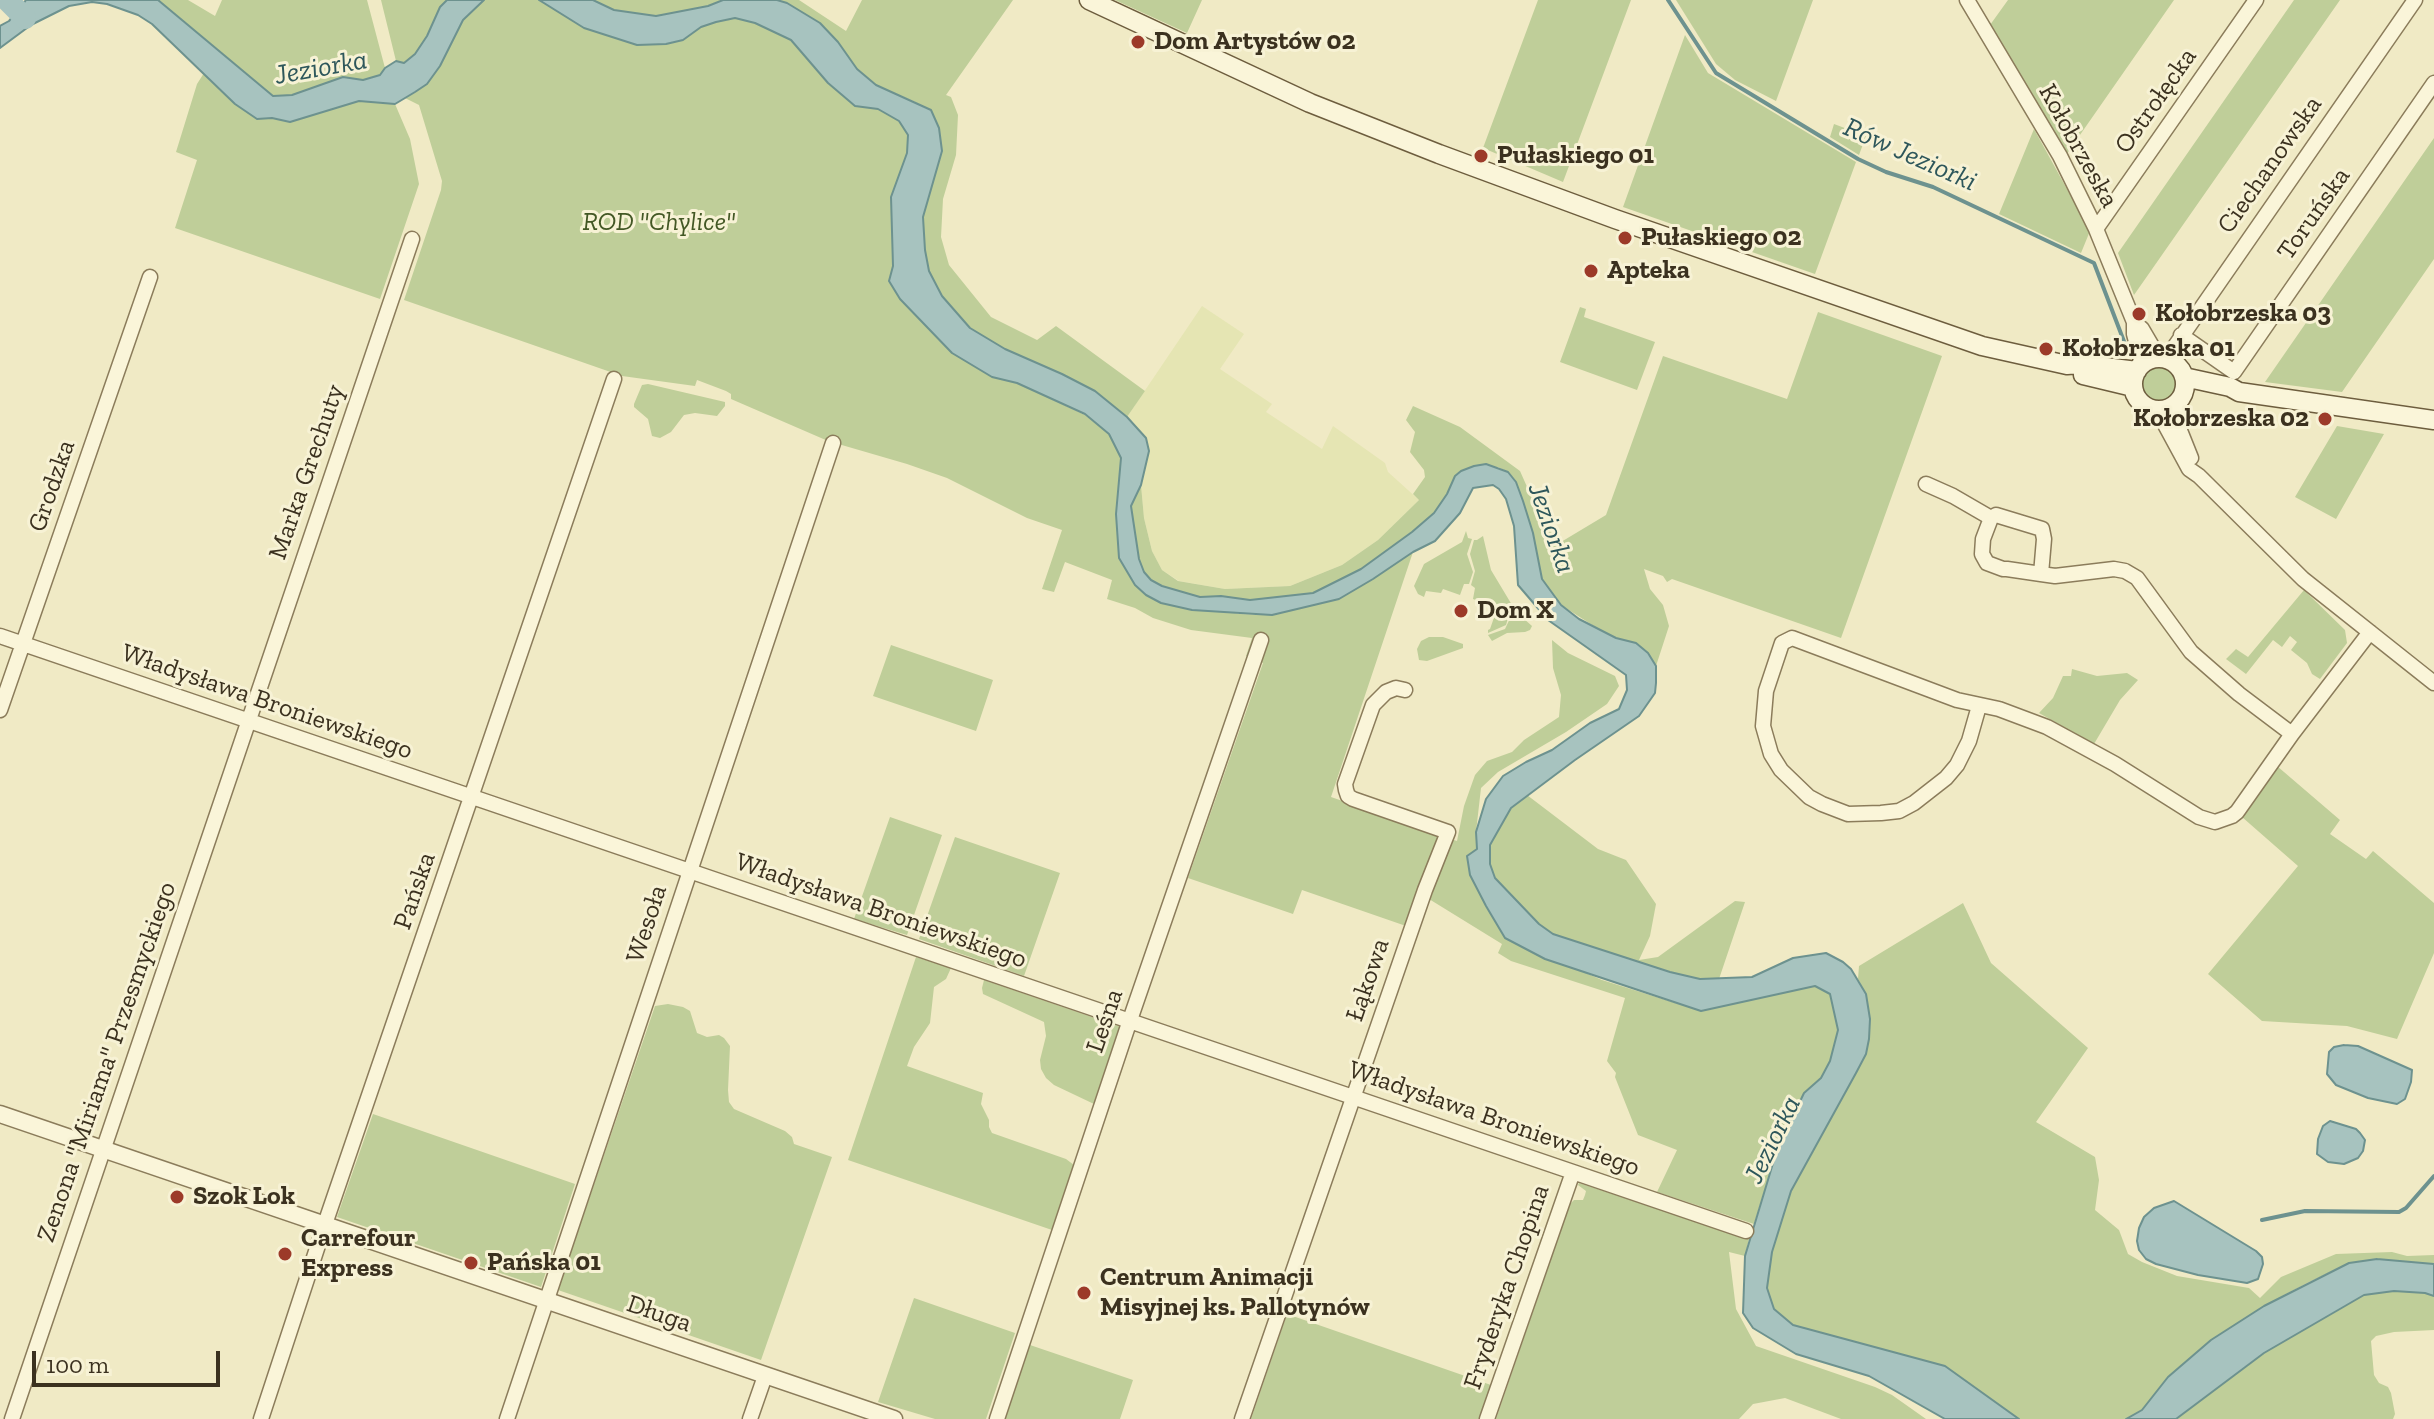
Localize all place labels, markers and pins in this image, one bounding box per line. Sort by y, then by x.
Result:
place label: Dom Artystów 02 [1154,26,1355,58]
marker: Dom Artystów 02 [1129,33,1147,51]
place label: Pułaskiego 01 [1497,140,1654,172]
marker: Pułaskiego 01 [1472,147,1490,165]
place label: Pułaskiego 02 [1641,222,1801,254]
marker: Pułaskiego 02 [1616,229,1634,247]
place label: Apteka [1607,255,1690,287]
marker: Apteka [1582,262,1600,280]
place label: Kołobrzeska 03 [2155,298,2331,330]
marker: Kołobrzeska 03 [2130,305,2148,323]
place label: Kołobrzeska 01 [2062,333,2235,365]
marker: Kołobrzeska 01 [2037,340,2055,358]
place label: Kołobrzeska 02 [2133,403,2309,435]
marker: Kołobrzeska 02 [2316,410,2334,428]
place label: Dom X [1477,595,1554,627]
marker: Dom X [1452,602,1470,620]
place label: Szok Lok [193,1181,295,1213]
marker: Szok Lok [168,1188,186,1206]
place label: Carrefour Express [301,1223,415,1284]
marker: Carrefour Express [276,1245,294,1263]
place label: Pańska 01 [487,1247,601,1279]
marker: Pańska 01 [462,1254,480,1272]
place label: Centrum Animacji Misyjnej ks. Pallotynów [1100,1262,1370,1324]
marker: Centrum Animacji Misyjnej ks. Pallotynów [1075,1284,1093,1302]

